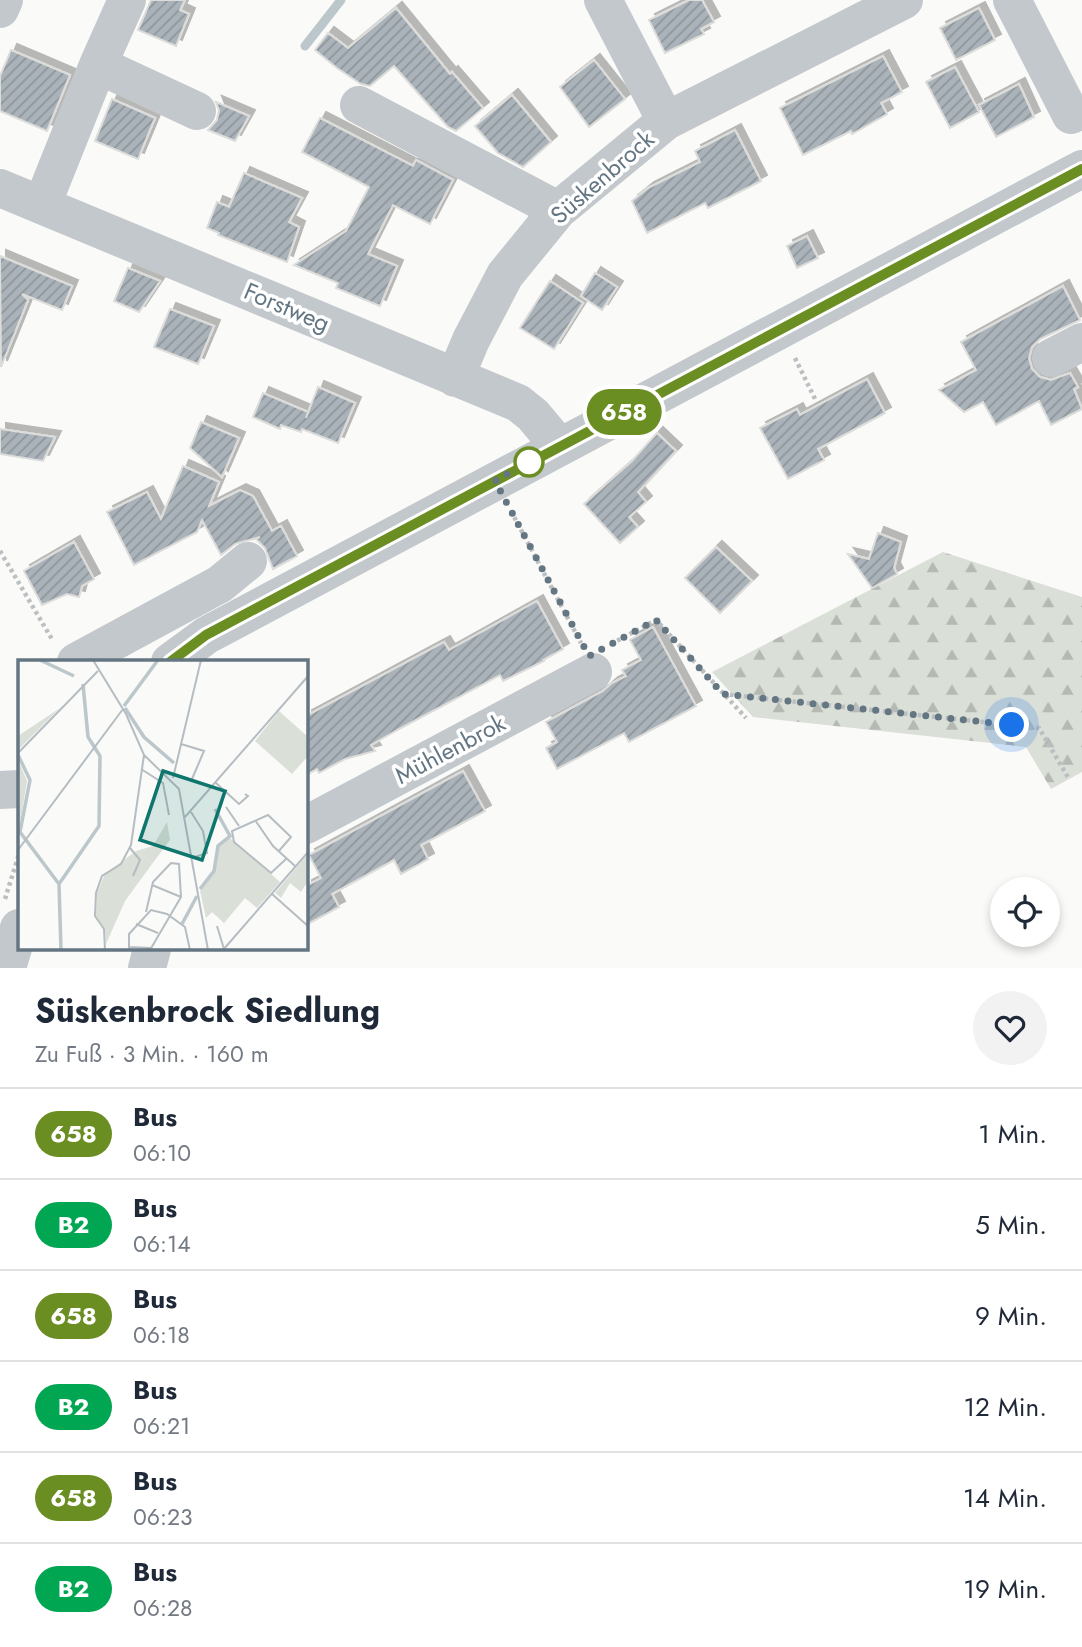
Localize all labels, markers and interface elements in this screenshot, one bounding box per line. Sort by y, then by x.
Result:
street label: Süskenbrock [542,122,662,232]
street label: Forstweg [239,273,335,341]
line badge: 658 [584,389,664,435]
text: 658 [601,394,647,429]
unlabelled marker [514,447,544,477]
inset map [18,660,308,950]
street label: Mühlenbrok [389,705,512,793]
your location [994,707,1029,742]
map controls [990,877,1060,947]
button: locate [990,877,1060,947]
text: Süskenbrock Siedlung [35,987,380,1034]
button: heart [973,991,1047,1065]
text: Zu Fuß · 3 Min. · 160 m [35,1037,269,1071]
text: Bus [133,1098,177,1136]
text: 1 Min. [978,1115,1047,1153]
text: 658 [50,1116,97,1151]
text: 06:10 [133,1136,191,1170]
text: Bus [133,1189,177,1227]
text: 5 Min. [975,1206,1047,1244]
text: B2 [58,1207,89,1242]
text: 06:14 [133,1227,191,1261]
text: Bus [133,1280,177,1318]
text: 9 Min. [975,1297,1047,1335]
text: 658 [50,1298,97,1333]
text: 06:18 [133,1318,190,1352]
text: Bus [133,1371,177,1409]
text: 12 Min. [963,1388,1047,1426]
text: B2 [58,1389,89,1424]
text: 06:21 [133,1409,190,1443]
text: Bus [133,1462,177,1500]
text: 14 Min. [963,1479,1047,1517]
text: 658 [50,1480,97,1515]
text: 06:23 [133,1500,193,1534]
text: Bus [133,1553,177,1591]
text: 19 Min. [963,1570,1047,1608]
text: B2 [58,1571,89,1606]
text: 06:28 [133,1591,193,1625]

